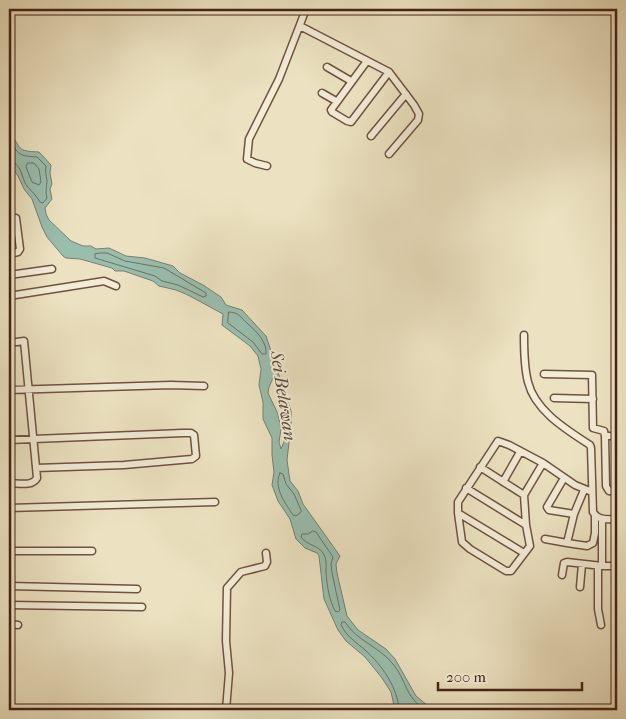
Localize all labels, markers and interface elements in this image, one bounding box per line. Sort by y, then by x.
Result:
water label: Sei Belawan [265,349,300,442]
scale bar [438,659,582,691]
text: 200 m [446,668,486,686]

